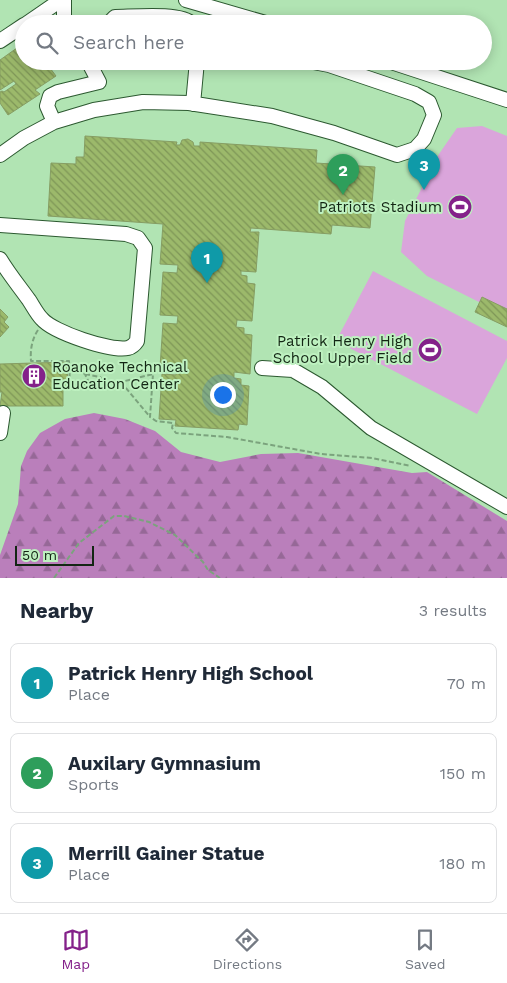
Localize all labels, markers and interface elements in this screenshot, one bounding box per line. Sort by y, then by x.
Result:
search box [15,15,492,70]
icon: search [33,29,61,57]
text: Search here [73,31,184,54]
pin: 3 [408,149,440,190]
pin: 2 [327,154,359,195]
sports icon: Patriots Stadium [447,194,473,220]
place label: Patriots Stadium [319,198,442,216]
pin: 1 [191,242,223,283]
place label: Patrick Henry High School Upper Field [273,332,412,367]
sports icon: Patrick Henry High School Upper Field [417,337,443,363]
place label: Roanoke Technical Education Center [52,358,188,393]
building icon: Roanoke Technical Education Center [21,363,47,389]
your location [210,382,236,408]
scale bar [15,543,94,566]
text: 50 m [22,547,57,563]
text: Nearby [20,598,93,623]
text: 3 results [419,601,487,620]
text: Patrick Henry High School [68,662,313,685]
text: 1 [34,674,40,693]
text: 70 m [447,674,486,693]
text: Place [68,685,110,704]
text: Auxilary Gymnasium [68,752,261,775]
text: 2 [32,764,42,783]
text: 150 m [440,764,486,783]
text: Sports [68,775,119,794]
text: Merrill Gainer Statue [68,842,264,865]
text: 3 [32,854,42,873]
text: 180 m [439,854,486,873]
text: Place [68,865,110,884]
tab: Map [61,926,90,972]
tab: Directions [213,926,282,972]
tab: Saved [405,926,446,972]

